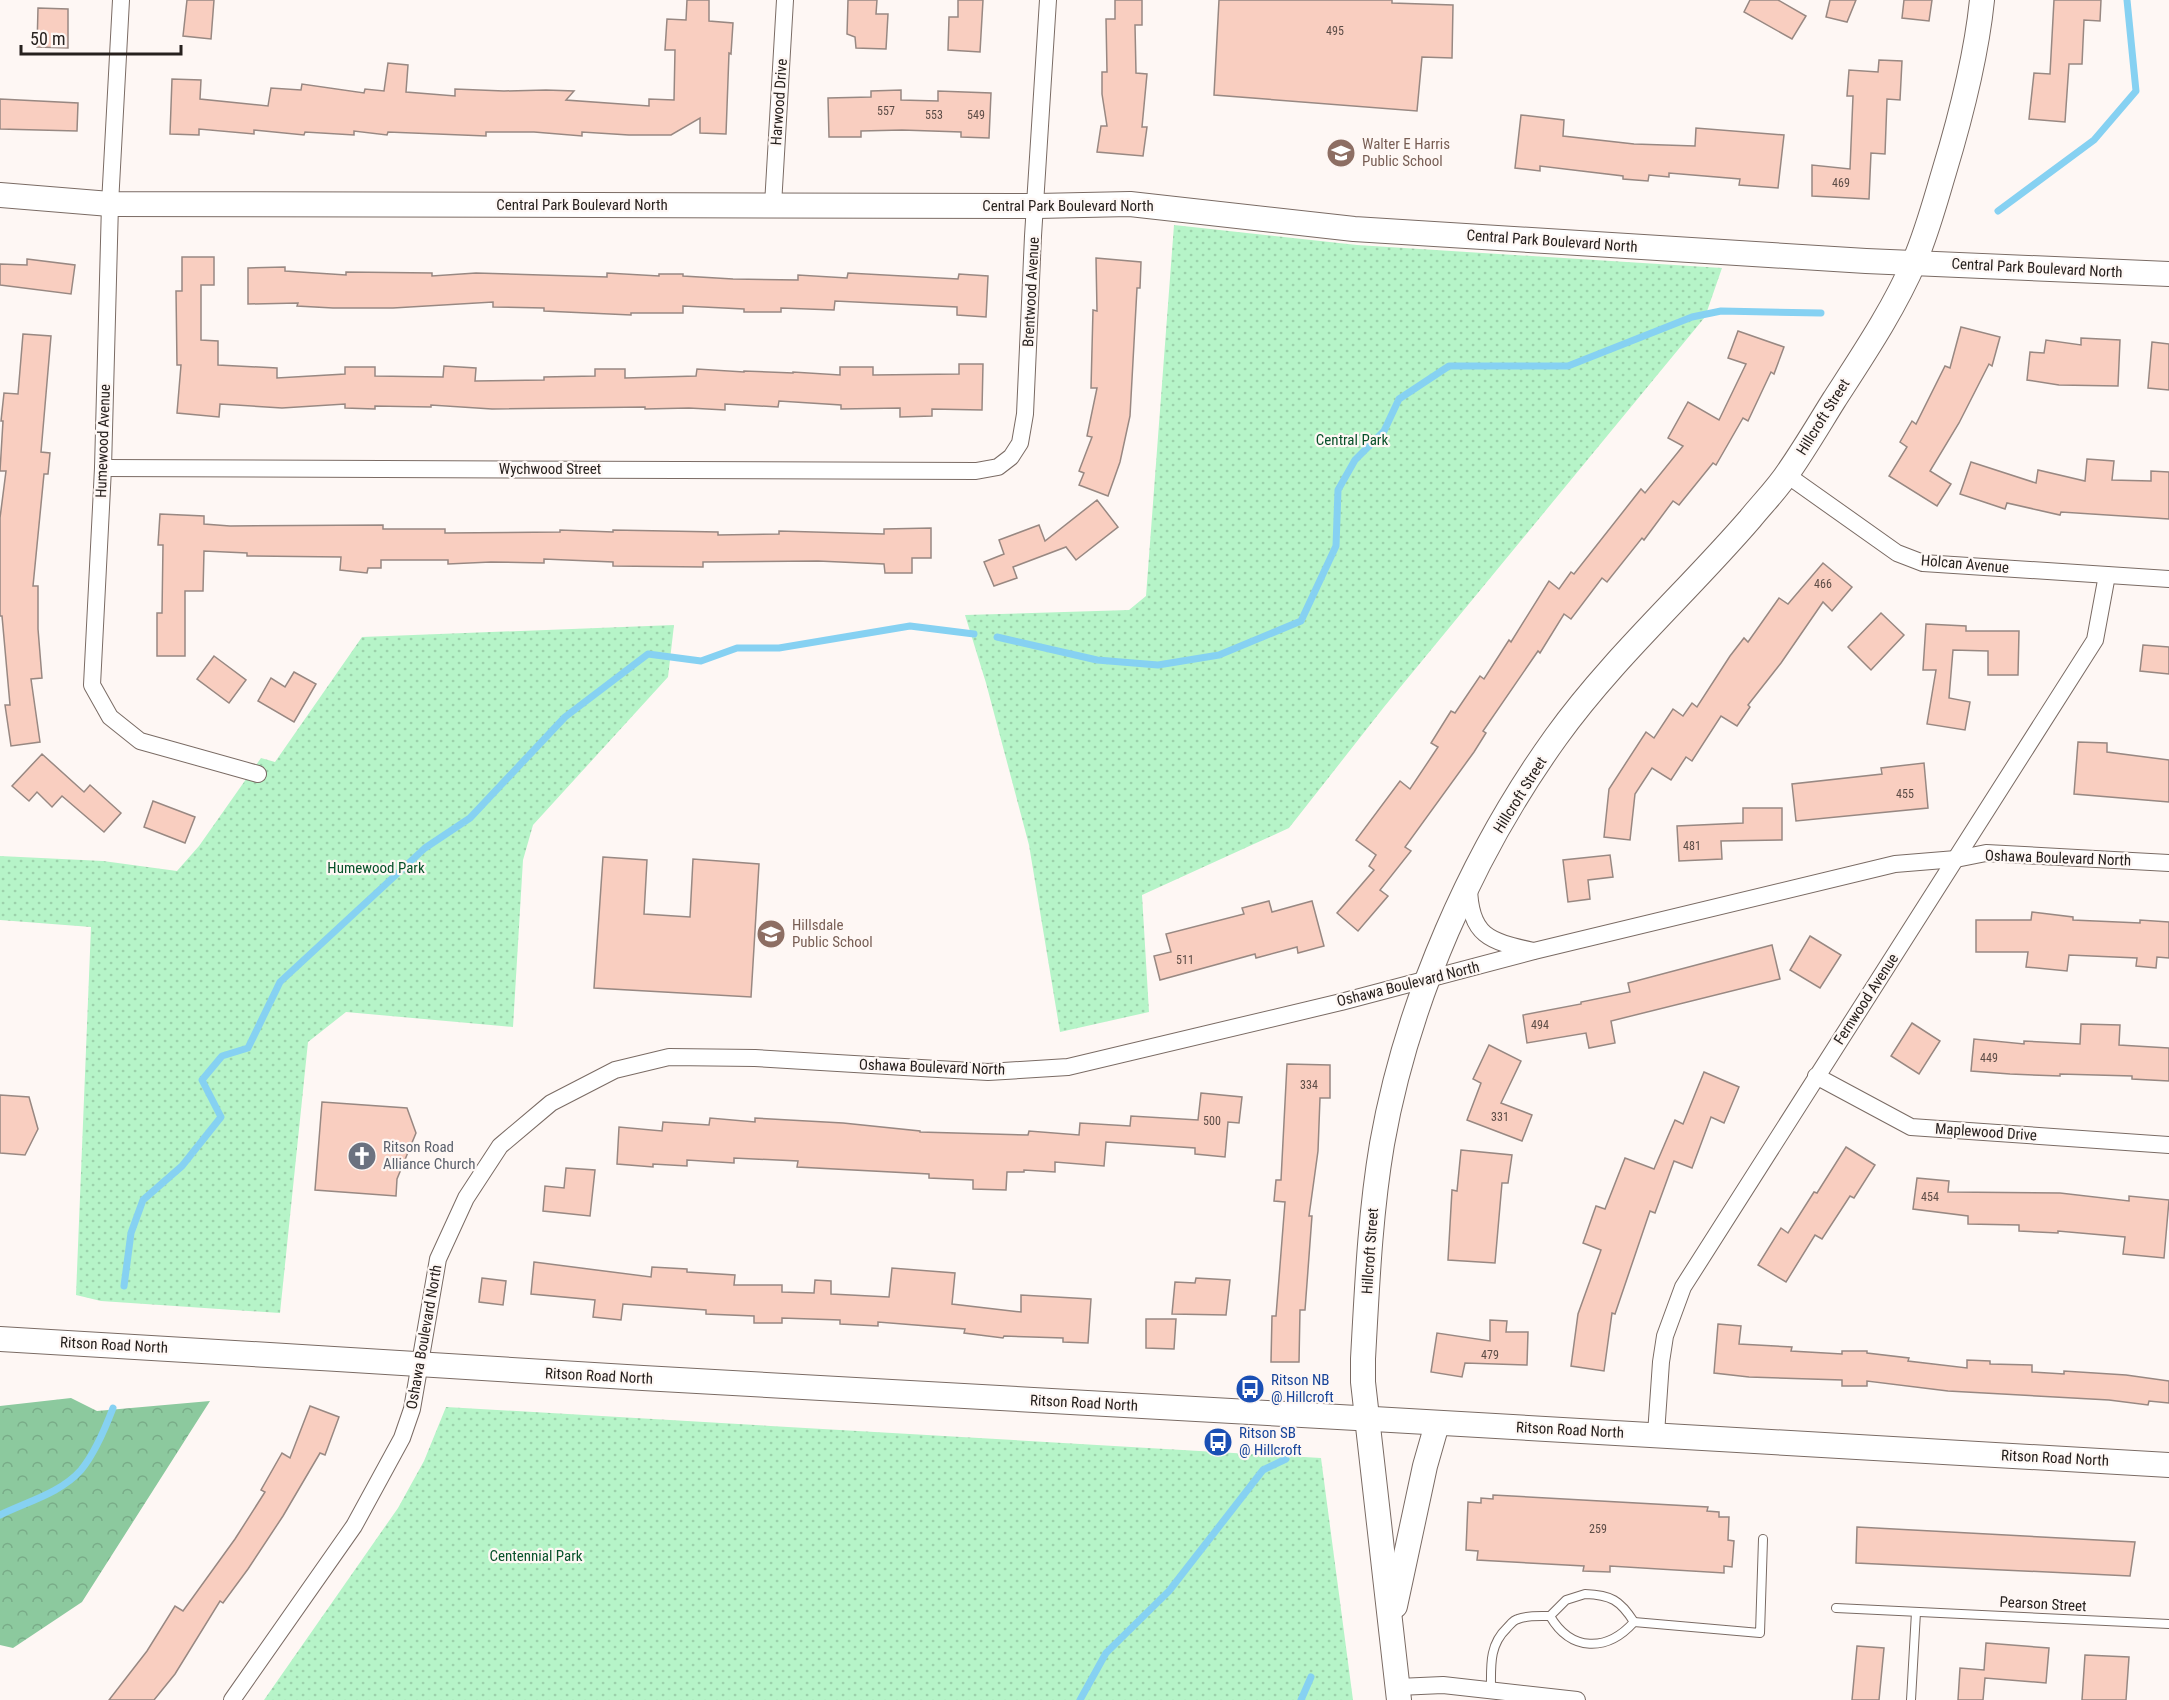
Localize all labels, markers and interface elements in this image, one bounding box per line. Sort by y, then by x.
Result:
scale bar [21,18,182,56]
house number: 495 [1326,24,1344,38]
text: 50 m [30,28,65,49]
street label: Harwood Drive [767,58,791,146]
house number: 557 [877,104,895,118]
house number: 553 [925,108,943,122]
house number: 549 [967,108,985,122]
place label: Walter E Harris Public School [1362,135,1450,170]
school or university icon: Walter E Harris Public School [1325,137,1357,169]
house number: 469 [1832,176,1850,190]
street label: Central Park Boulevard North [496,196,668,214]
street label: Central Park Boulevard North [982,197,1154,215]
street label: Central Park Boulevard North [1466,226,1638,256]
street label: Brentwood Avenue [1019,236,1043,348]
street label: Central Park Boulevard North [1951,255,2123,281]
street label: Hillcroft Street [1793,376,1853,458]
street label: Humewood Avenue [92,384,114,498]
park label: Central Park [1316,431,1388,449]
street label: Wychwood Street [499,460,601,478]
street label: Holcan Avenue [1920,551,2010,577]
house number: 466 [1814,577,1832,591]
street label: Hillcroft Street [1490,754,1550,836]
house number: 455 [1896,787,1914,801]
house number: 481 [1683,839,1701,853]
street label: Oshawa Boulevard North [1985,846,2131,870]
park label: Humewood Park [327,859,425,877]
place label: Hillsdale Public School [792,916,873,951]
school or university icon: Hillsdale Public School [755,918,787,950]
street label: Fernwood Avenue [1830,950,1902,1048]
house number: 511 [1176,953,1194,967]
street label: Oshawa Boulevard North [1335,958,1481,1010]
house number: 494 [1531,1018,1549,1032]
house number: 449 [1980,1051,1998,1065]
street label: Oshawa Boulevard North [859,1055,1005,1079]
house number: 334 [1300,1078,1318,1092]
house number: 331 [1491,1110,1509,1124]
house number: 500 [1203,1114,1221,1128]
street label: Maplewood Drive [1934,1119,2038,1145]
place label: Ritson Road Alliance Church [383,1138,475,1173]
church icon: Ritson Road Alliance Church [346,1140,378,1172]
house number: 454 [1921,1190,1939,1204]
street label: Hillcroft Street [1358,1207,1382,1295]
street label: Oshawa Boulevard North [402,1263,446,1411]
street label: Ritson Road North [60,1333,168,1357]
house number: 479 [1481,1348,1499,1362]
street label: Ritson Road North [545,1364,653,1388]
place label: Ritson NB @ Hillcroft [1271,1371,1334,1406]
bus stop icon: Ritson NB @ Hillcroft [1234,1373,1266,1405]
street label: Ritson Road North [1030,1391,1138,1415]
street label: Ritson Road North [1516,1418,1624,1442]
place label: Ritson SB @ Hillcroft [1239,1424,1302,1459]
bus stop icon: Ritson SB @ Hillcroft [1202,1426,1234,1458]
street label: Ritson Road North [2001,1446,2109,1470]
house number: 259 [1589,1522,1607,1536]
park label: Centennial Park [489,1547,583,1565]
street label: Pearson Street [1999,1593,2087,1615]

